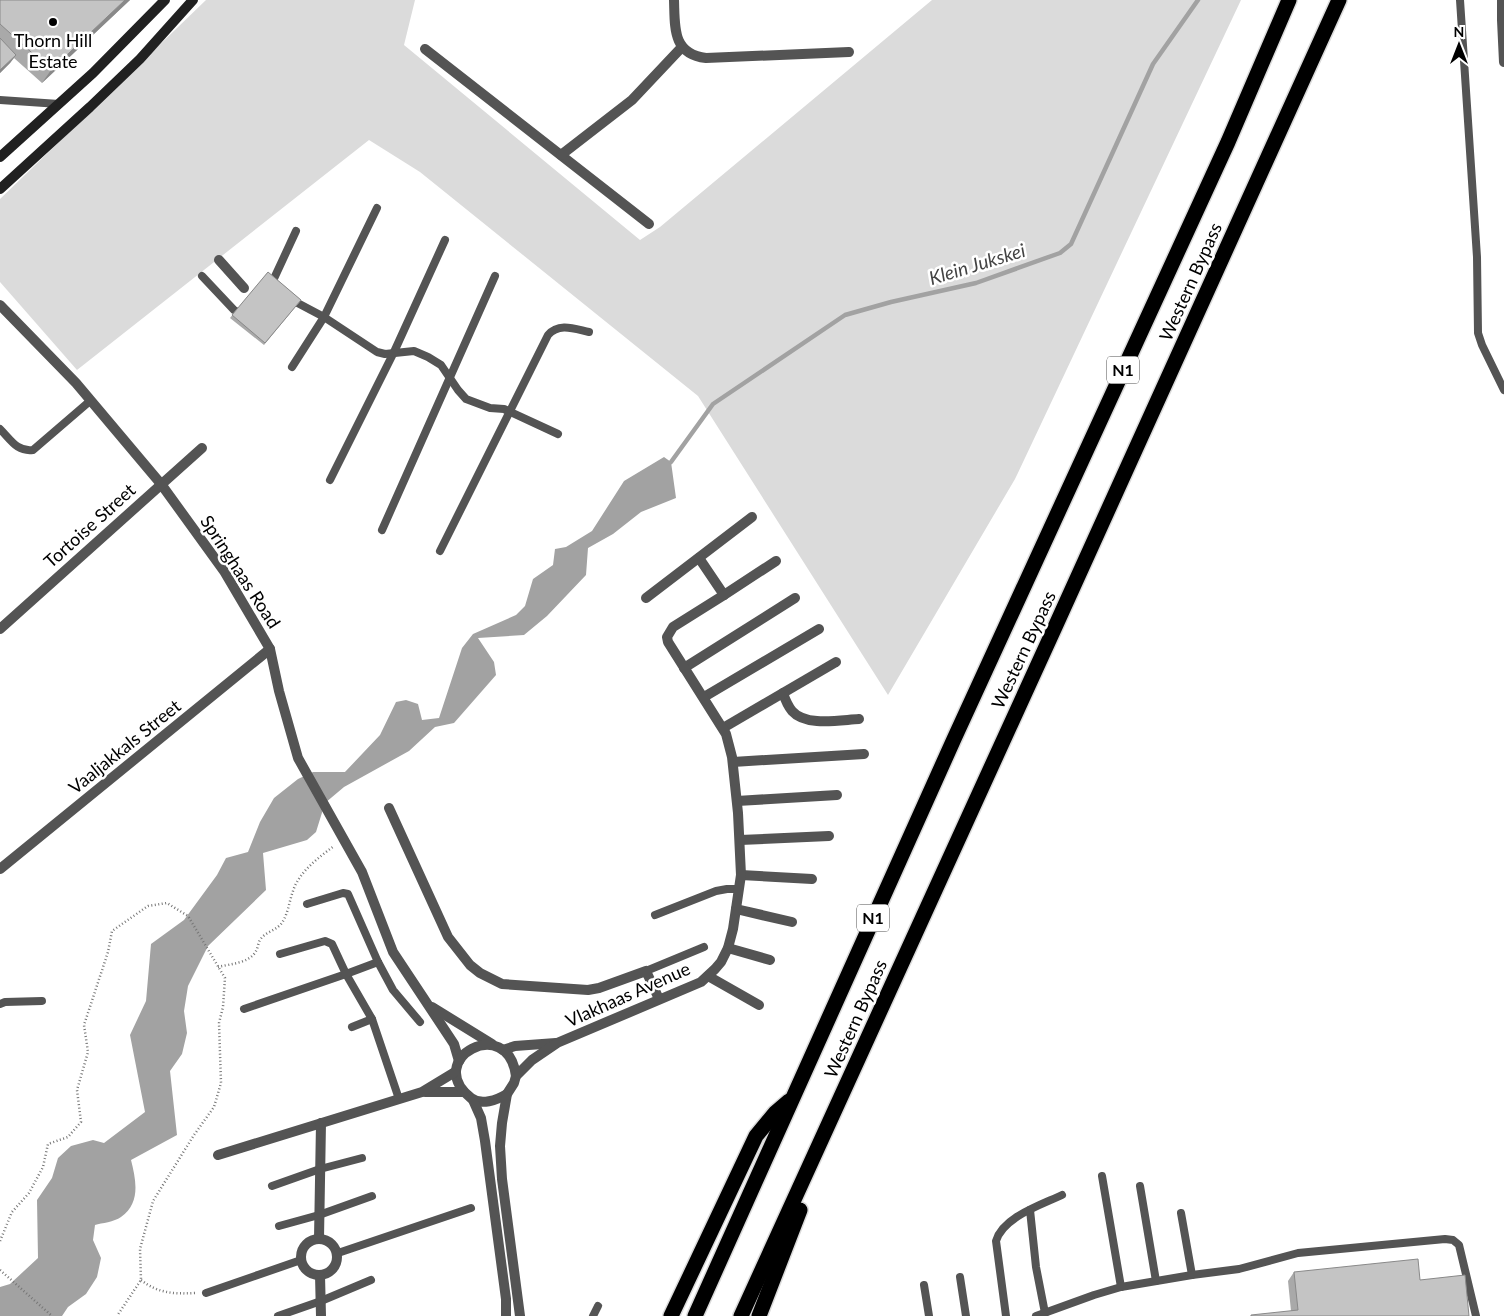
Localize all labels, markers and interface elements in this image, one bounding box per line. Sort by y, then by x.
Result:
marker: Thorn Hill Estate [47,16,59,28]
north arrow [1434,20,1484,70]
text: N [1454,23,1464,40]
place label: Thorn Hill Estate [14,29,92,72]
street label: Western Bypass [1154,219,1226,344]
water label: Klein Jukskei [926,238,1028,289]
road number: N1 [1107,356,1139,384]
street label: Tortoise Street [39,478,140,572]
street label: Springhaas Road [196,511,286,632]
street label: Western Bypass [986,587,1060,712]
street label: Vaaljakkals Street [64,694,185,798]
road number: N1 [857,904,889,931]
street label: Western Bypass [819,956,891,1081]
street label: Vlakhaas Avenue [562,957,693,1031]

